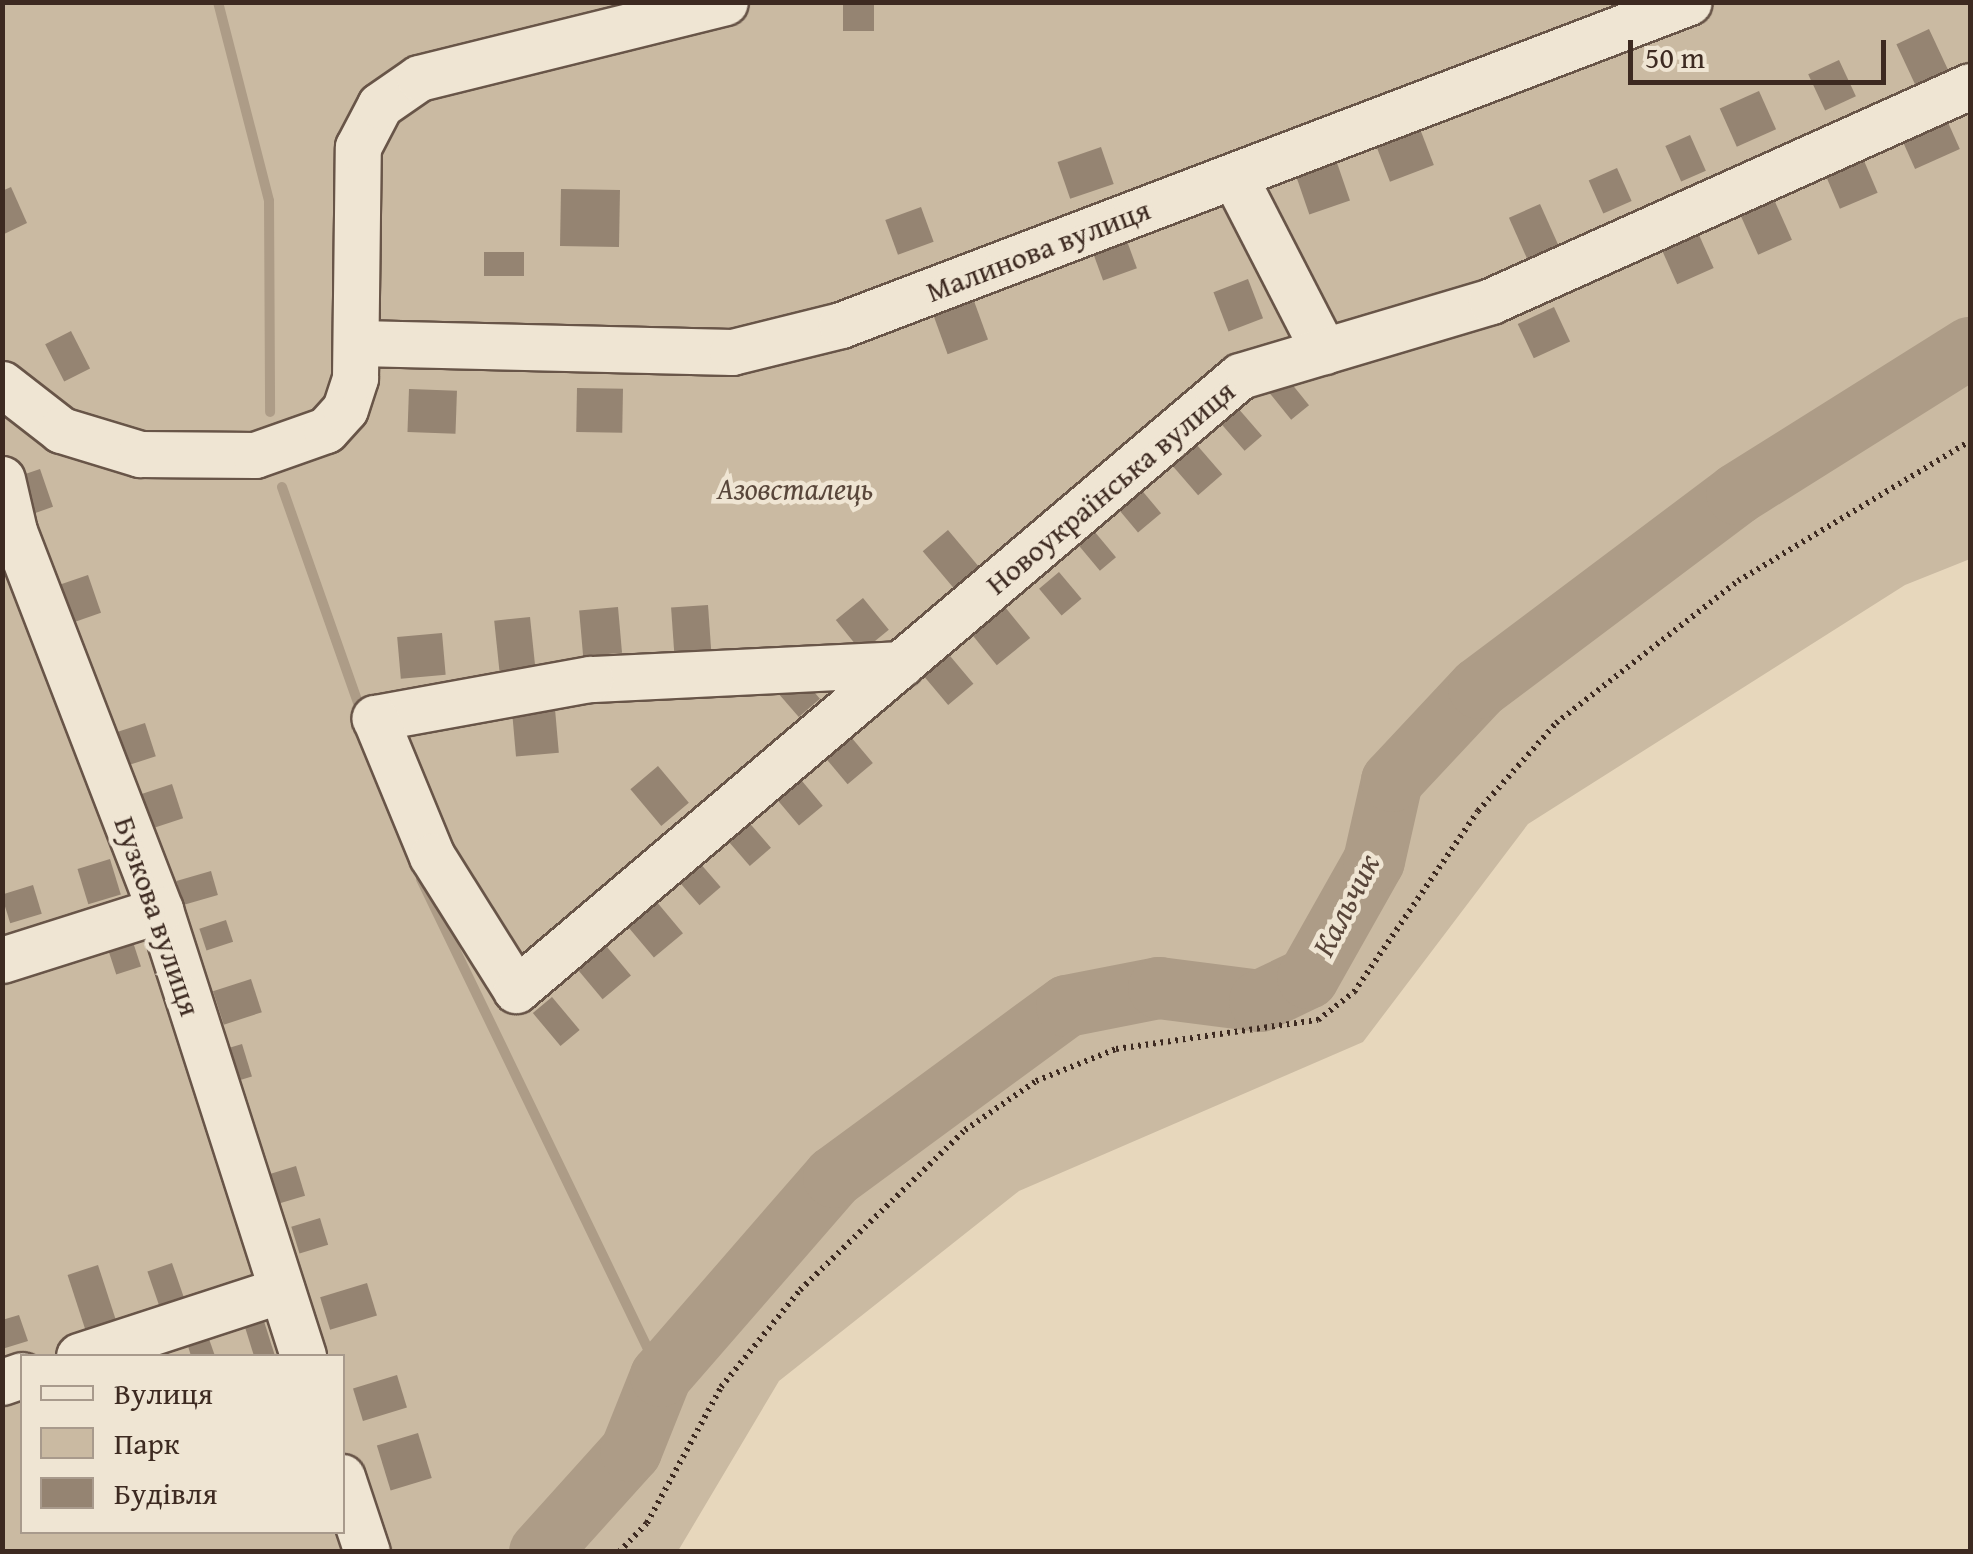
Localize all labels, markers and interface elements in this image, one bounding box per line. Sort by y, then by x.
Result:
scale bar [1633,20,1890,82]
text: 50 m [1645,35,1705,79]
street label: Малинова вулиця [921,191,1155,309]
street label: Новоукраїнська вулиця [978,372,1242,602]
park label: Азовсталець [717,470,873,506]
street label: Бузкова вулиця [107,812,209,1020]
water label: Кальчик [1304,847,1388,963]
legend [20,1354,345,1534]
text: Вулиця [114,1371,213,1415]
text: Парк [114,1421,180,1465]
text: Будівля [114,1471,217,1515]

